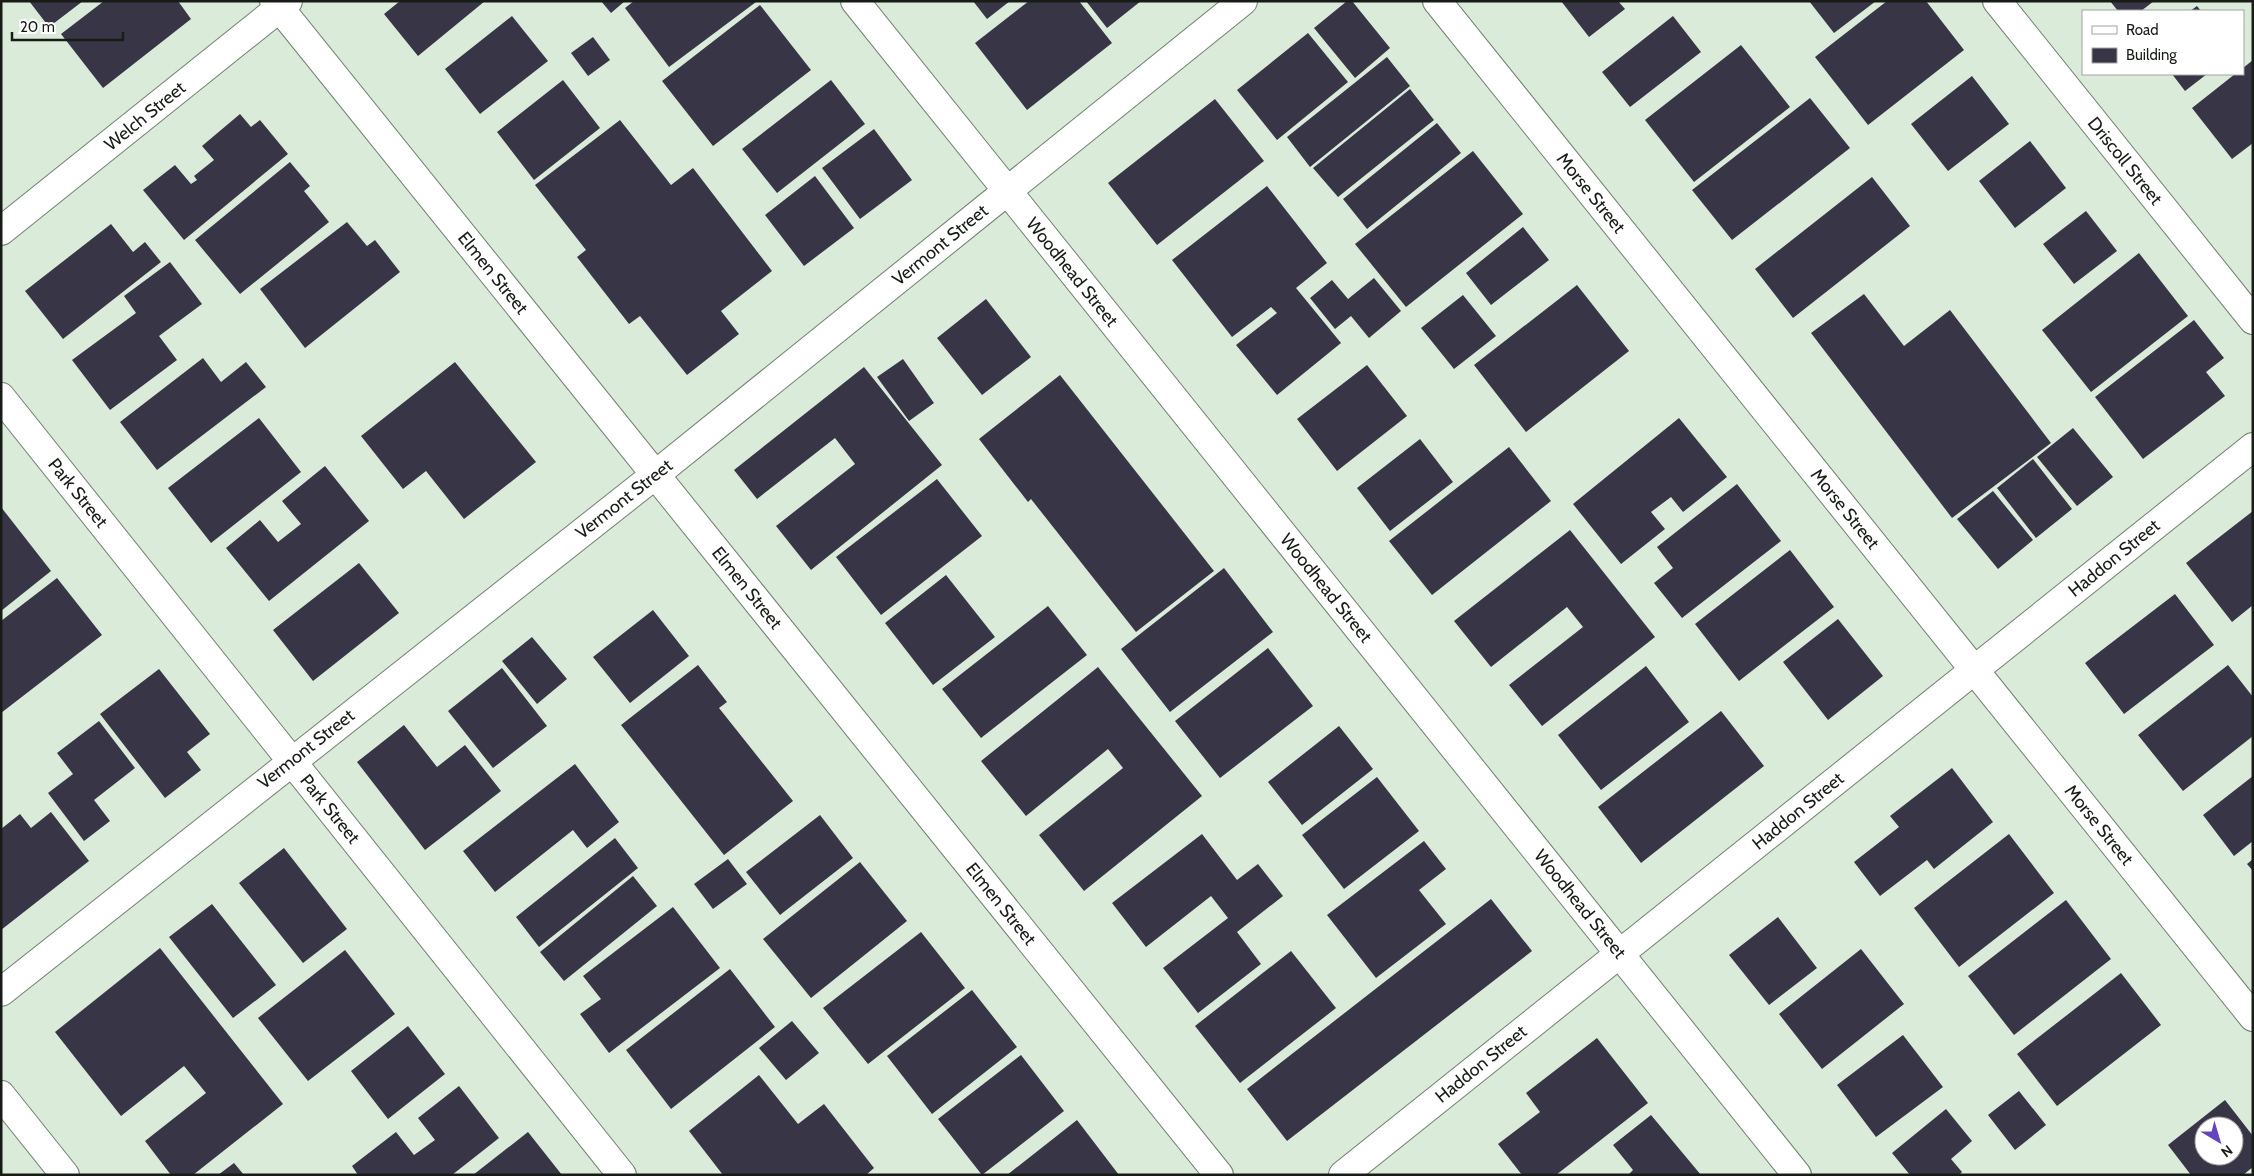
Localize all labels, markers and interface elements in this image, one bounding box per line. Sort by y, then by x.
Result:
scale bar [12,10,124,42]
legend [2082,10,2244,75]
text: 20 m [20,18,55,36]
text: Road [2126,21,2159,39]
text: Building [2126,46,2177,64]
street label: Welch Street [100,77,190,155]
street label: Driscoll Street [2083,113,2167,209]
street label: Morse Street [1552,148,1630,238]
street label: Vermont Street [888,200,992,290]
street label: Woodhead Street [1021,213,1123,331]
street label: Elmen Street [453,227,533,319]
street label: Park Street [43,454,113,532]
street label: Vermont Street [571,454,677,544]
street label: Morse Street [1806,464,1884,554]
street label: Haddon Street [2064,514,2164,602]
street label: Woodhead Street [1275,529,1377,647]
street label: Elmen Street [707,542,787,634]
street label: Vermont Street [253,704,359,794]
street label: Haddon Street [1748,767,1848,855]
street label: Park Street [295,770,365,848]
street label: Morse Street [2060,780,2138,870]
street label: Woodhead Street [1529,845,1631,963]
street label: Elmen Street [961,858,1041,950]
street label: Haddon Street [1431,1020,1531,1108]
north arrow [2194,1116,2244,1166]
text: N [2218,1141,2236,1161]

